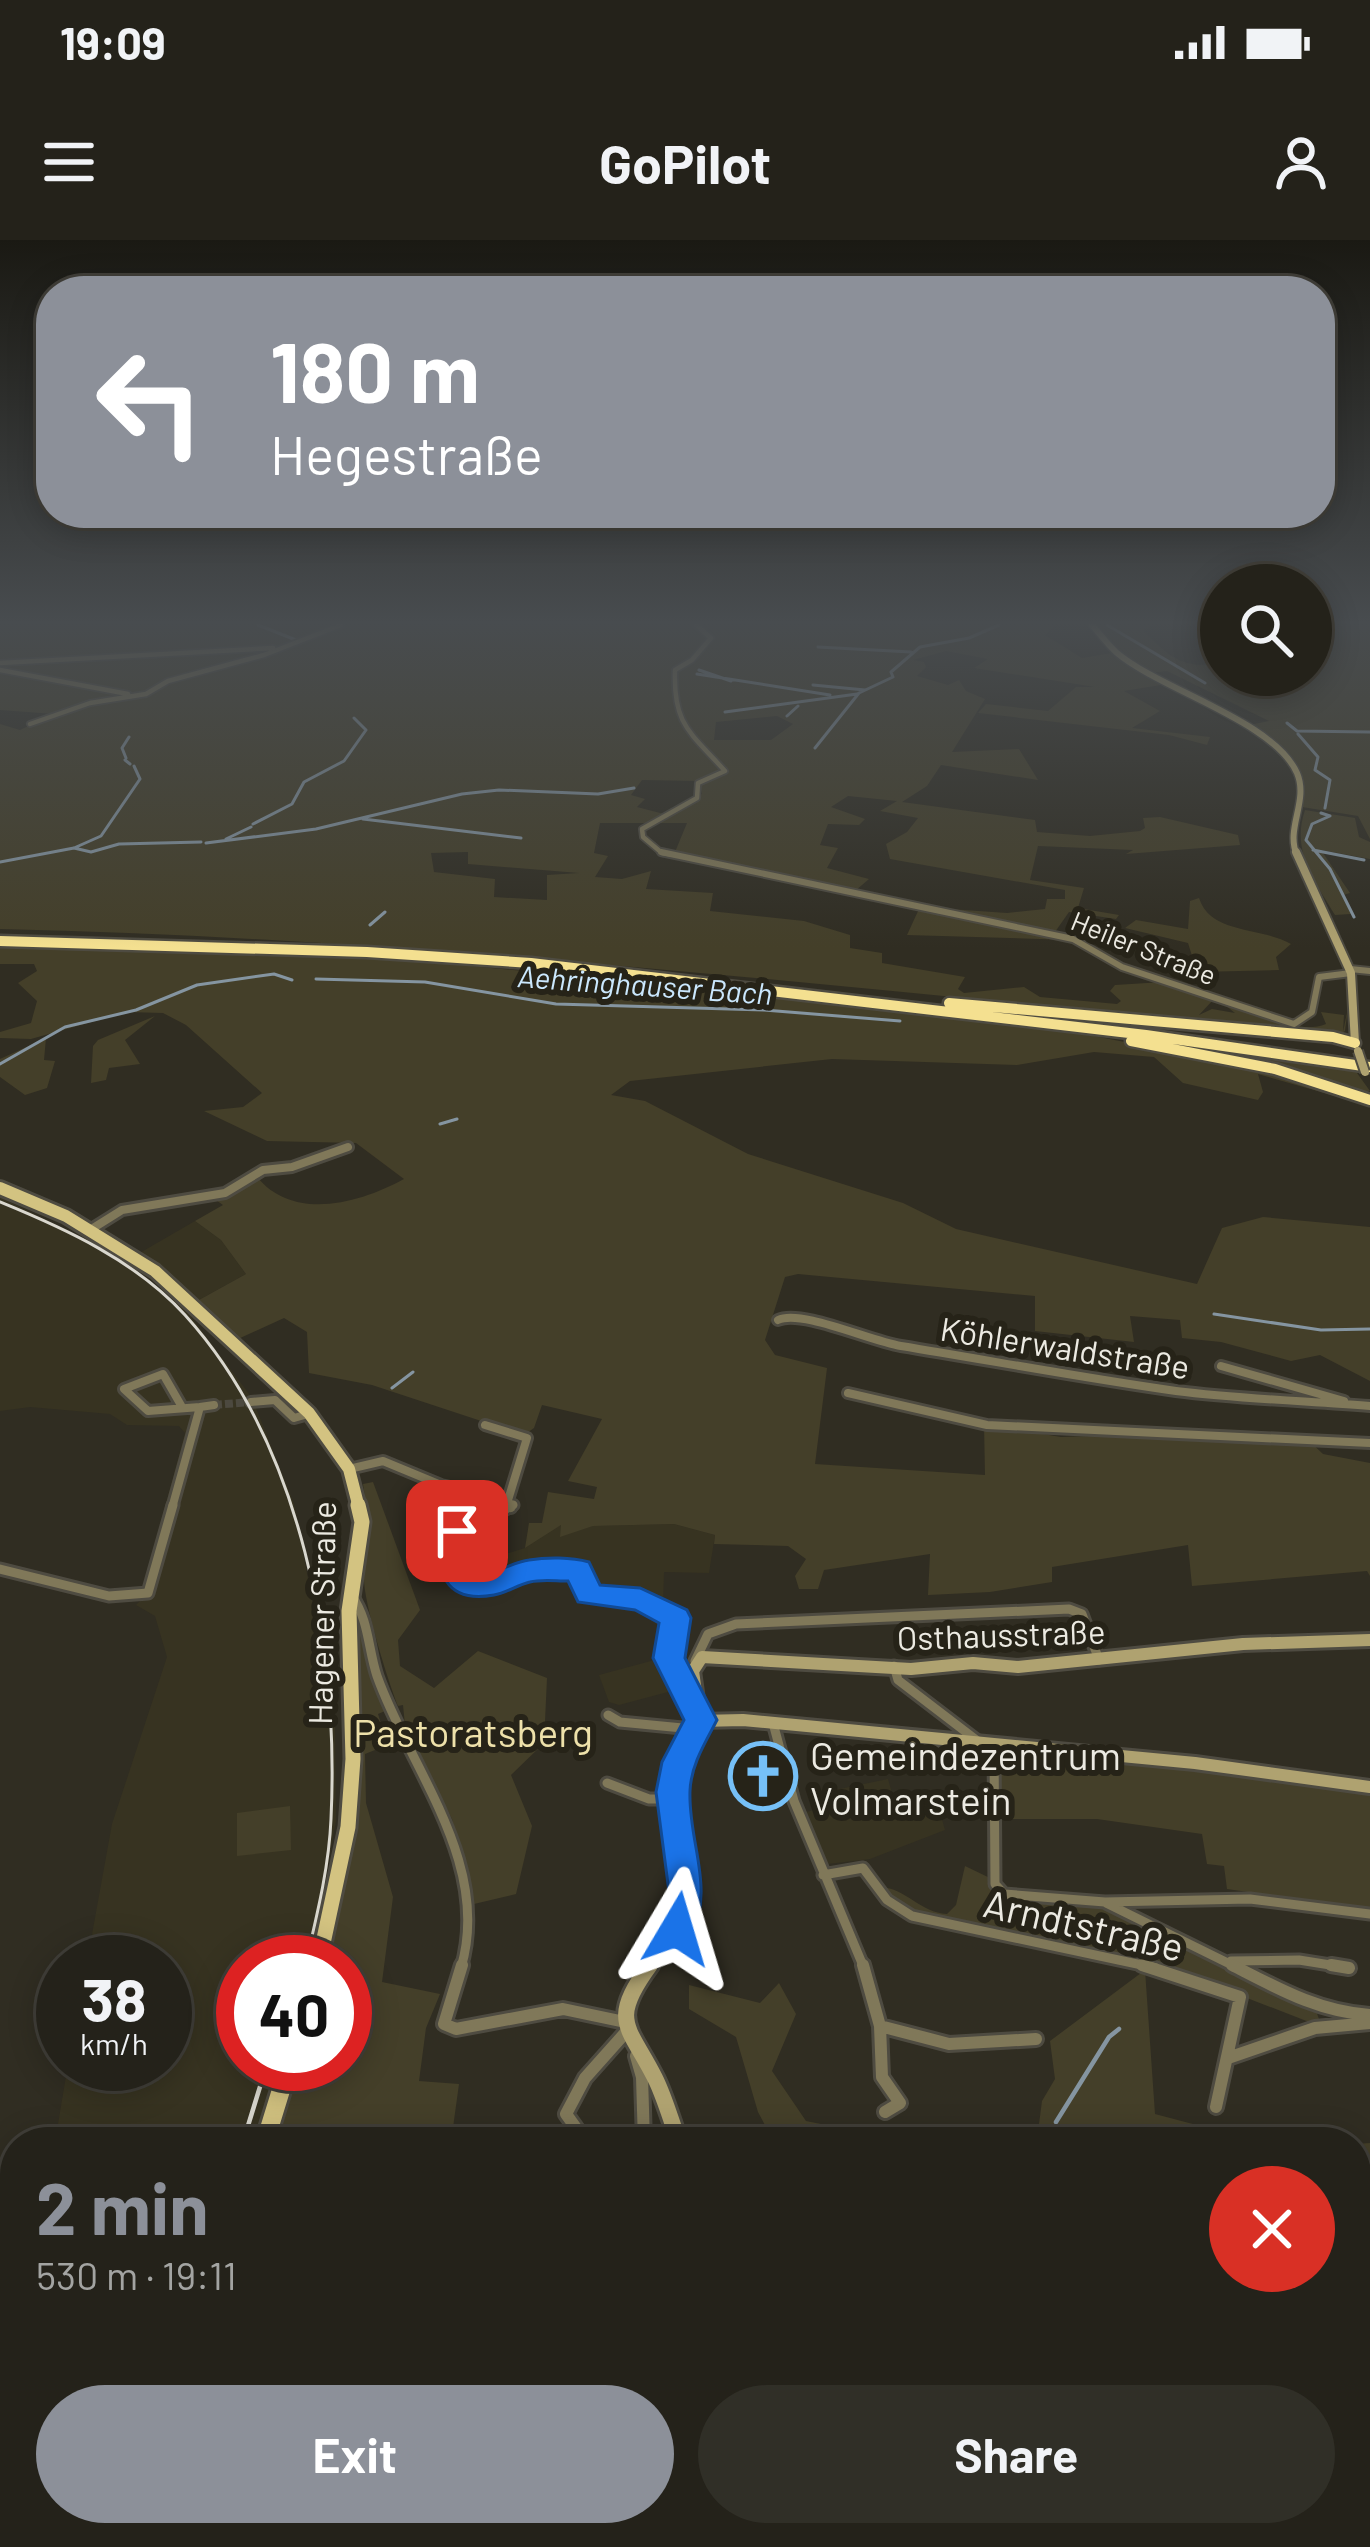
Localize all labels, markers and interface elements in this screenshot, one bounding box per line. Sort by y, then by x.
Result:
text: 19:09 [60,15,166,69]
icon: menu [36,129,102,195]
icon: person [1268,129,1334,195]
text: GoPilot [599,130,771,195]
text: 180 m [270,319,480,420]
icon: left [72,324,228,480]
text: Hegestraße [270,421,543,486]
map controls [1200,564,1332,696]
button: search [1200,564,1332,696]
street label: Heiler Straße [1067,903,1221,991]
water label: Aehringhauser Bach [516,957,774,1011]
street label: Köhlerwaldstraße [938,1308,1192,1386]
pin [406,1480,508,1582]
icon: arrive [424,1498,490,1564]
street label: Hagener Straße [299,1501,343,1725]
street label: Osthausstraße [896,1610,1106,1658]
park label: Pastoratsberg [353,1708,593,1755]
place label: Gemeindezentrum Volmarstein [810,1731,1121,1823]
church icon: Gemeindezentrum Volmarstein [728,1741,798,1811]
position arrow [614,1866,740,1992]
street label: Arndtstraße [980,1878,1188,1970]
speed limit sign: 40 [216,1935,372,2091]
text: 38 [82,1962,146,2034]
text: km/h [80,2025,148,2061]
text: 2 min [36,2163,209,2249]
button: close [1209,2166,1335,2292]
text: 530 m · 19:11 [36,2251,237,2298]
button: Exit [36,2385,674,2523]
button: Share [698,2385,1335,2523]

